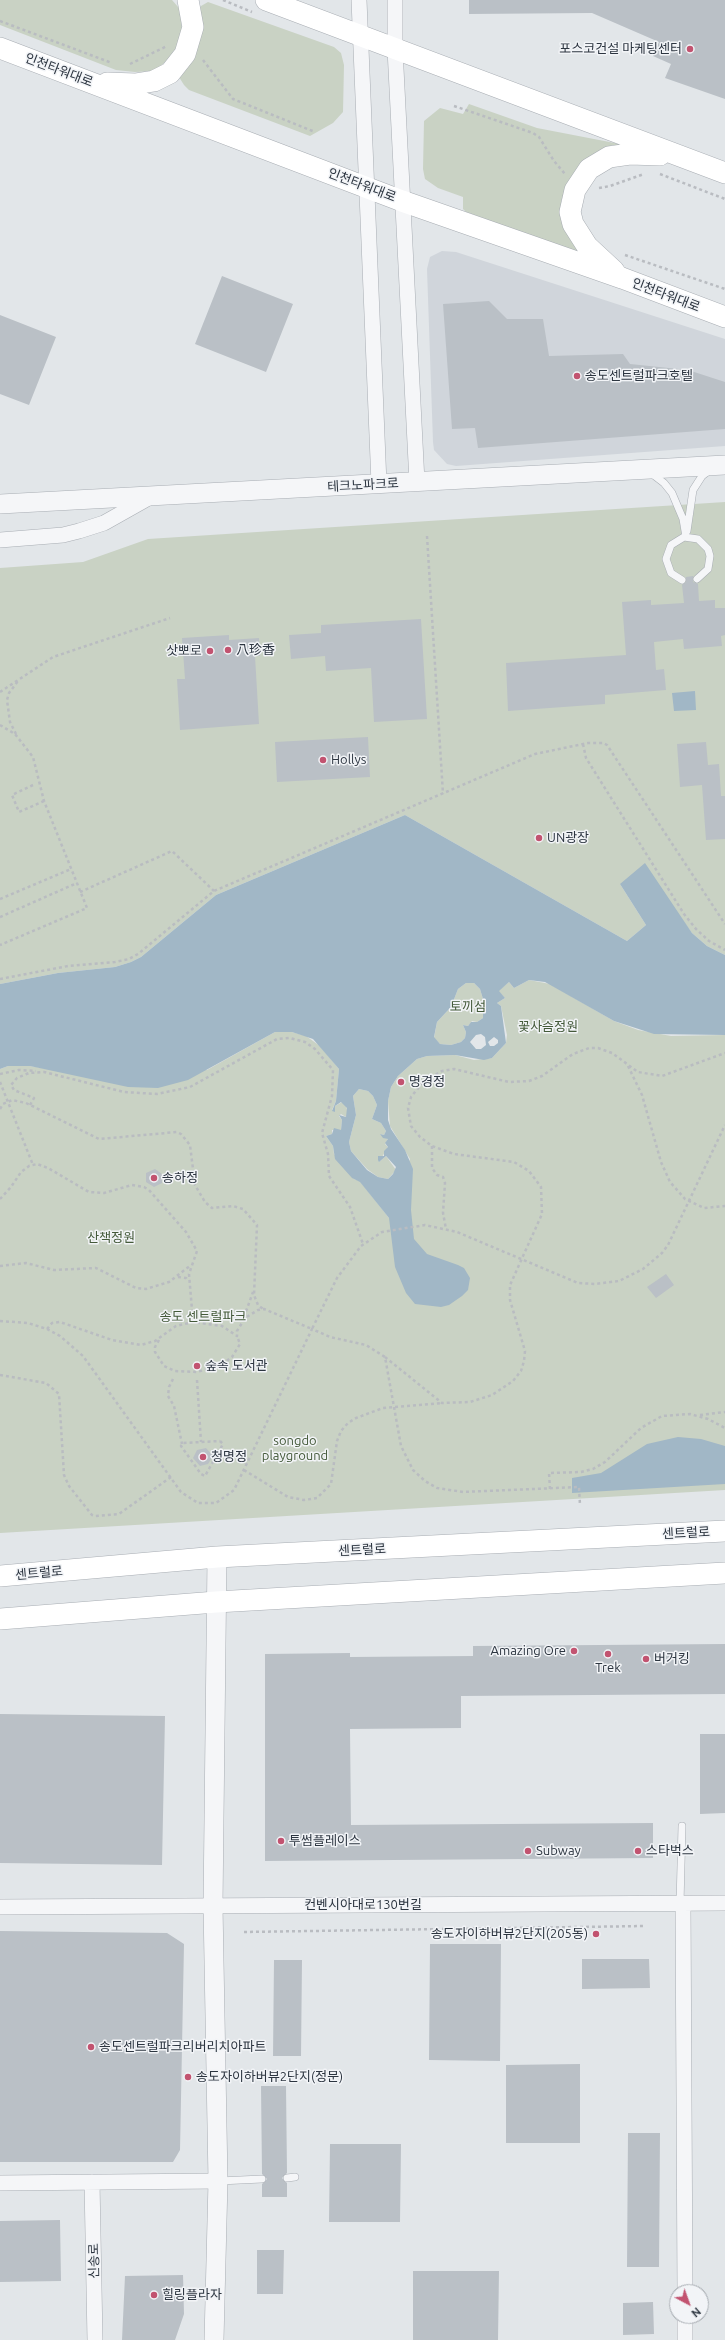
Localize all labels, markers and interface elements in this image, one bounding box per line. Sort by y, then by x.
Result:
place label: 포스코건설 마케팅센터 [559,41,682,57]
marker: 포스코건설 마케팅센터 [685,44,695,54]
street label: 인천타워대로 [23,50,95,90]
street label: 인천타워대로 [326,165,398,205]
street label: 인천타워대로 [630,275,702,315]
place label: 송도센트럴파크호텔 [585,368,693,384]
marker: 송도센트럴파크호텔 [572,371,582,381]
street label: 테크노파크로 [327,475,399,495]
place label: 八珍香 [236,642,275,658]
place label: 삿뽀로 [166,643,202,659]
marker: 八珍香 [223,645,233,655]
marker: 삿뽀로 [205,646,215,656]
place label: Hollys [331,752,366,768]
marker: Hollys [318,755,328,765]
place label: UN광장 [547,830,589,846]
marker: UN광장 [534,833,544,843]
park label: 토끼섬 [450,999,486,1015]
park label: 꽃사슴정원 [518,1019,578,1035]
place label: 명경정 [409,1074,445,1090]
marker: 명경정 [396,1077,406,1087]
place label: 송하정 [162,1170,198,1186]
marker: 송하정 [149,1173,159,1183]
park label: 산책정원 [87,1230,135,1246]
park label: 송도 센트럴파크 [160,1309,246,1325]
place label: 숲속 도서관 [205,1358,268,1374]
marker: 숲속 도서관 [192,1361,202,1371]
park label: songdo playground [262,1433,328,1464]
place label: 청명정 [211,1449,247,1465]
marker: 청명정 [198,1452,208,1462]
street label: 센트럴로 [662,1524,710,1542]
street label: 센트럴로 [338,1541,386,1559]
street label: 센트럴로 [14,1563,64,1583]
place label: Amazing Ore [490,1643,566,1659]
marker: Amazing Ore [569,1646,579,1656]
marker: Trek [603,1649,613,1659]
place label: 버거킹 [654,1651,690,1667]
marker: 버거킹 [641,1654,651,1664]
place label: Trek [595,1660,621,1676]
place label: 투썸플레이스 [289,1833,361,1849]
marker: 투썸플레이스 [276,1836,286,1846]
place label: Subway [536,1843,581,1859]
place label: 스타벅스 [646,1843,694,1859]
marker: Subway [523,1846,533,1856]
marker: 스타벅스 [633,1846,643,1856]
street label: 컨벤시아대로130번길 [304,1897,422,1913]
place label: 송도자이하버뷰2단지(205동) [431,1926,588,1942]
marker: 송도자이하버뷰2단지(205동) [591,1929,601,1939]
place label: 송도센트럴파크리버리치아파트 [99,2039,266,2055]
marker: 송도센트럴파크리버리치아파트 [86,2042,96,2052]
place label: 송도자이하버뷰2단지(정문) [196,2069,343,2085]
marker: 송도자이하버뷰2단지(정문) [183,2072,193,2082]
street label: 신송로 [86,2243,102,2279]
north arrow [669,2284,709,2324]
place label: 힐링플라자 [162,2287,222,2303]
marker: 힐링플라자 [149,2290,159,2300]
text: N [689,2305,703,2320]

